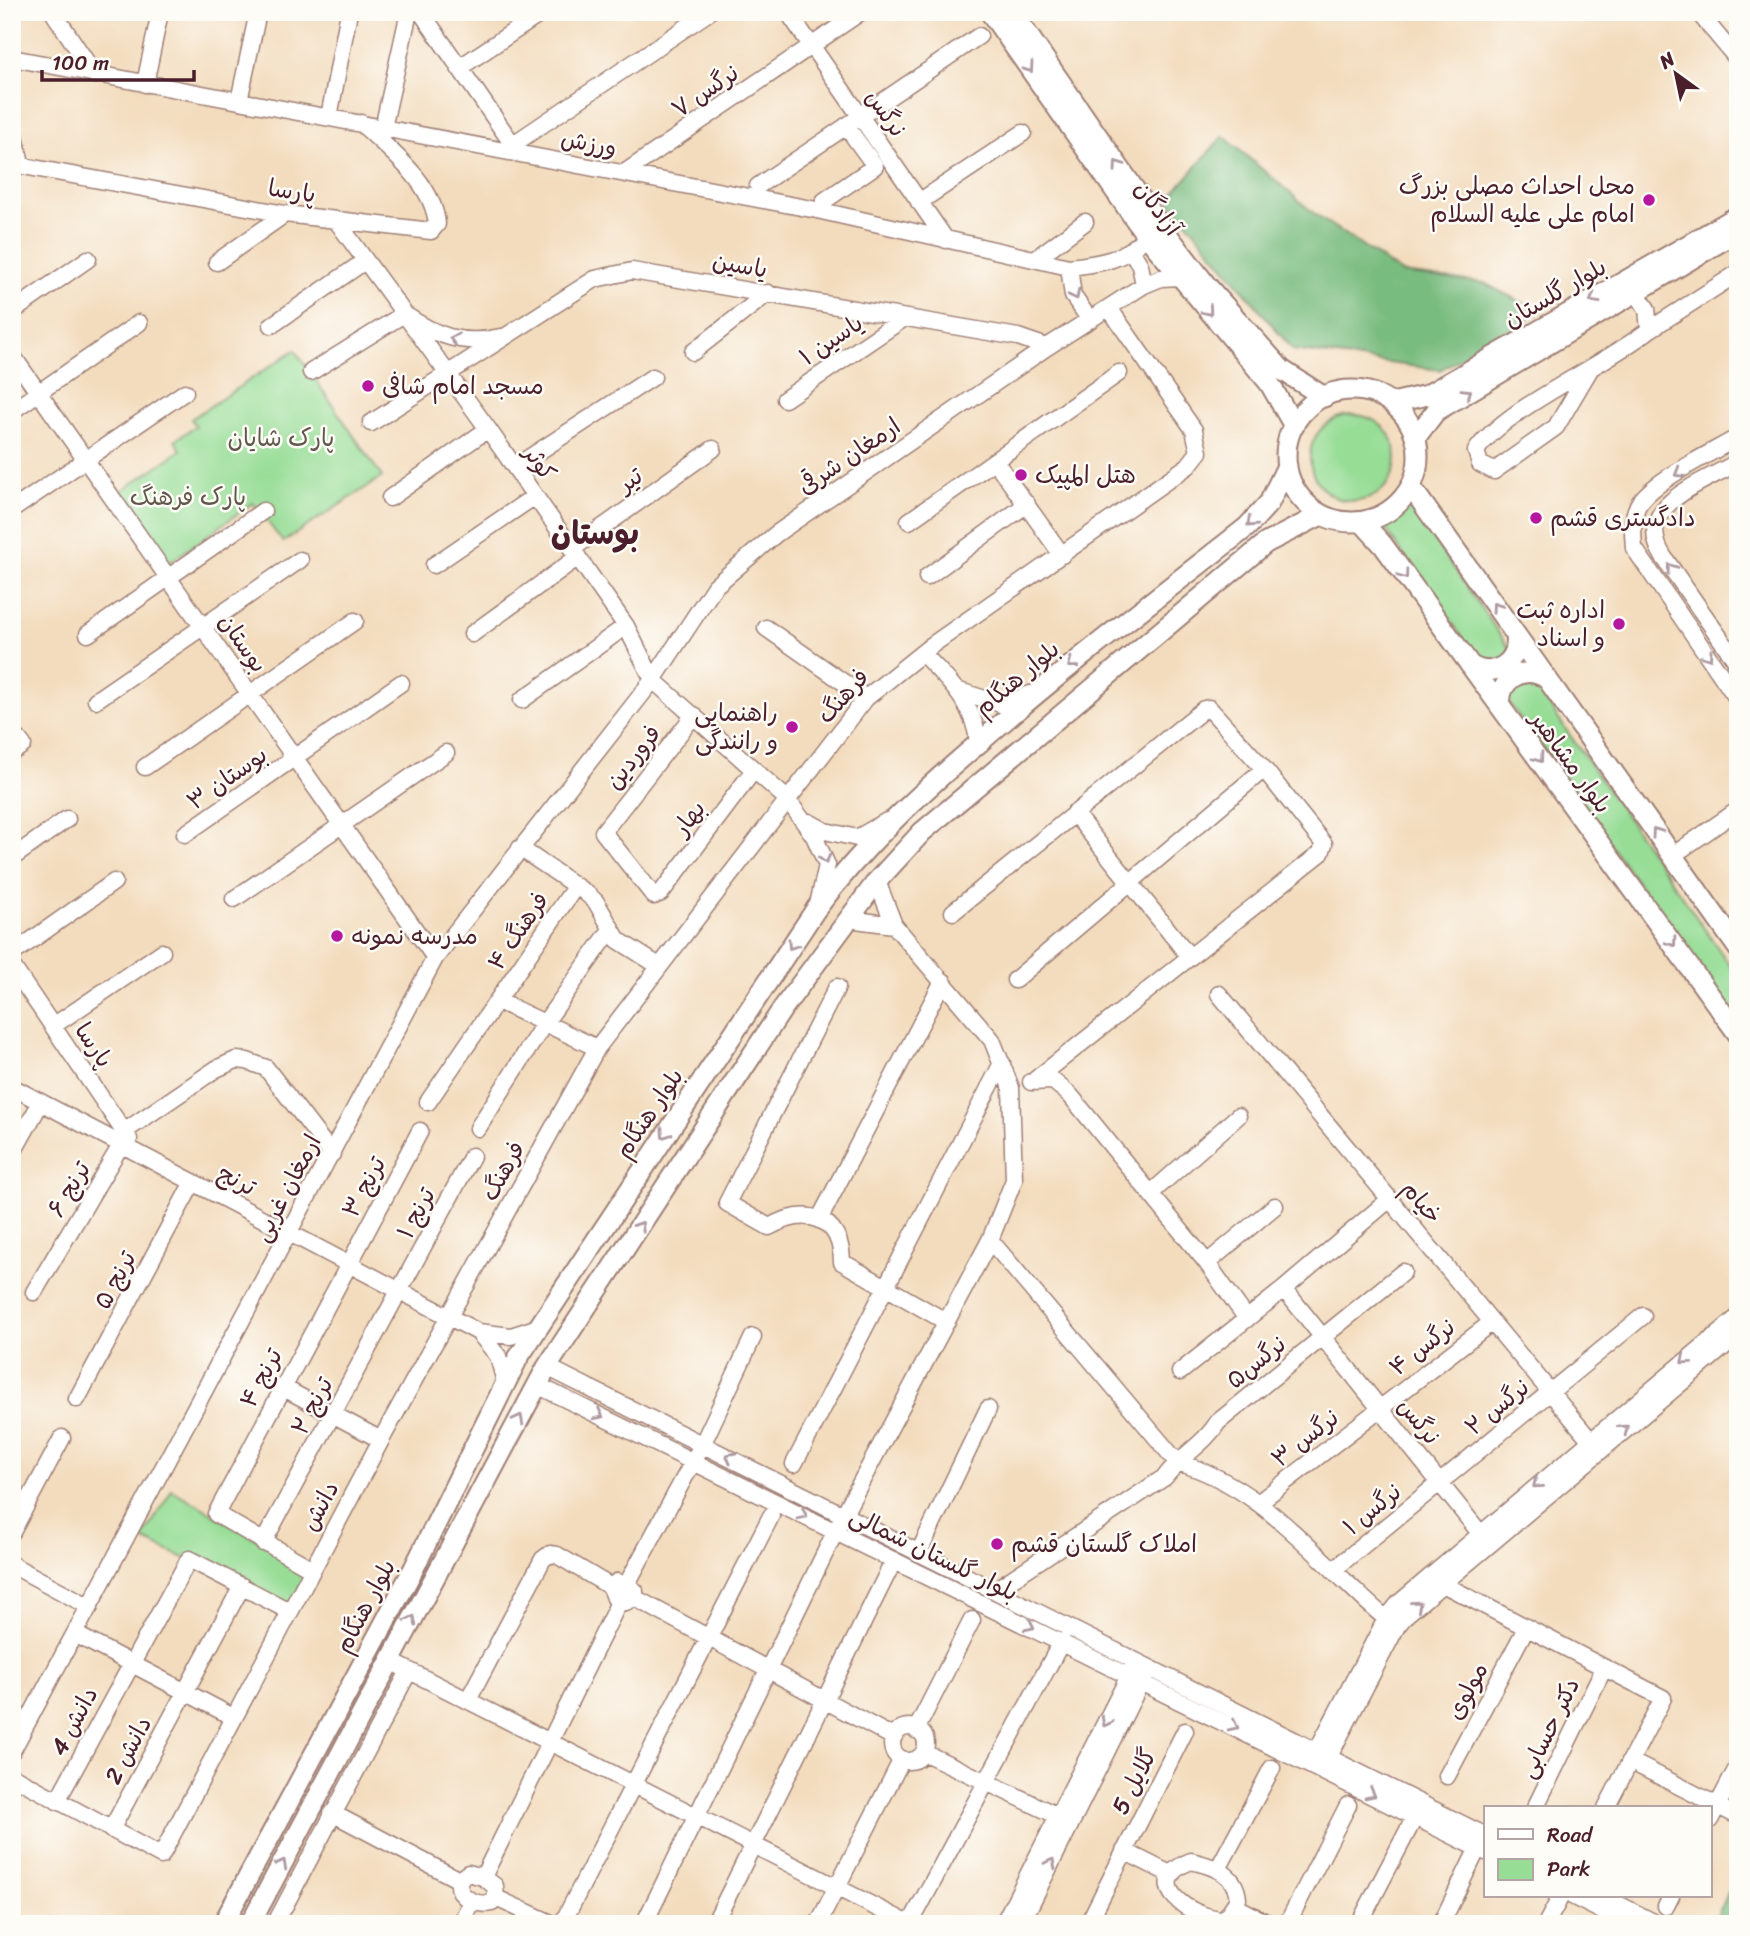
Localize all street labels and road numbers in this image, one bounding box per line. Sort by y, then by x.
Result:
street label: نرگس ۷ [662,53,748,129]
street label: نرگس [854,80,918,146]
street label: ورزش [557,117,621,169]
street label: پارسا [265,167,319,215]
street label: آزادگان [1123,171,1194,246]
street label: یاسین [709,240,771,290]
street label: بلوار گلستان [1495,246,1615,340]
street label: یاسین ۱ [790,303,872,377]
street label: ارمغان شرقی [789,406,909,506]
street label: کوثر [511,434,568,490]
street label: تیر [606,455,653,505]
street label: بوستان [207,604,279,682]
street label: بلوار هنگام [964,629,1070,727]
street label: فرهنگ [806,658,880,734]
street label: بلوار مشاهیر [1518,700,1623,823]
street label: فروردین [594,715,672,799]
street label: بوستان ۳ [177,735,277,821]
street label: بهار [660,791,717,847]
street label: فرهنگ ۴ [476,883,560,979]
street label: پارسا [63,1013,125,1077]
street label: بلوار هنگام [603,1059,695,1167]
street label: ارمغان غربی [241,1126,333,1250]
street label: فرهنگ [469,1133,537,1209]
street label: ترنج ۳ [330,1148,398,1225]
street label: ترنج ۶ [36,1152,103,1225]
street label: ترنج [210,1152,265,1208]
street label: خیام [1391,1170,1453,1234]
street label: ترنج ۱ [385,1179,448,1247]
street label: ترنج ۵ [82,1242,148,1317]
street label: نرگس ۴ [1379,1307,1465,1387]
street label: نرگس۵ [1216,1324,1296,1400]
street label: ترنج ۴ [228,1339,295,1416]
street label: نرگس ۲ [1455,1367,1539,1447]
street label: ترنج ۲ [279,1368,345,1443]
street label: نرگس [1386,1388,1452,1454]
street label: نرگس ۳ [1262,1398,1348,1478]
street label: نرگس ۱ [1333,1472,1411,1546]
street label: دانش [289,1473,351,1539]
street label: بلوار گلستان شمالی [842,1495,1026,1613]
street label: بلوار هنگام [323,1551,407,1661]
street label: مولوی [1434,1654,1500,1728]
street label: دکتر حسابی [1506,1670,1592,1786]
street label: دانش 4 [38,1679,110,1763]
street label: دانش 2 [93,1708,163,1792]
street label: گلایل 5 [1099,1740,1169,1822]

